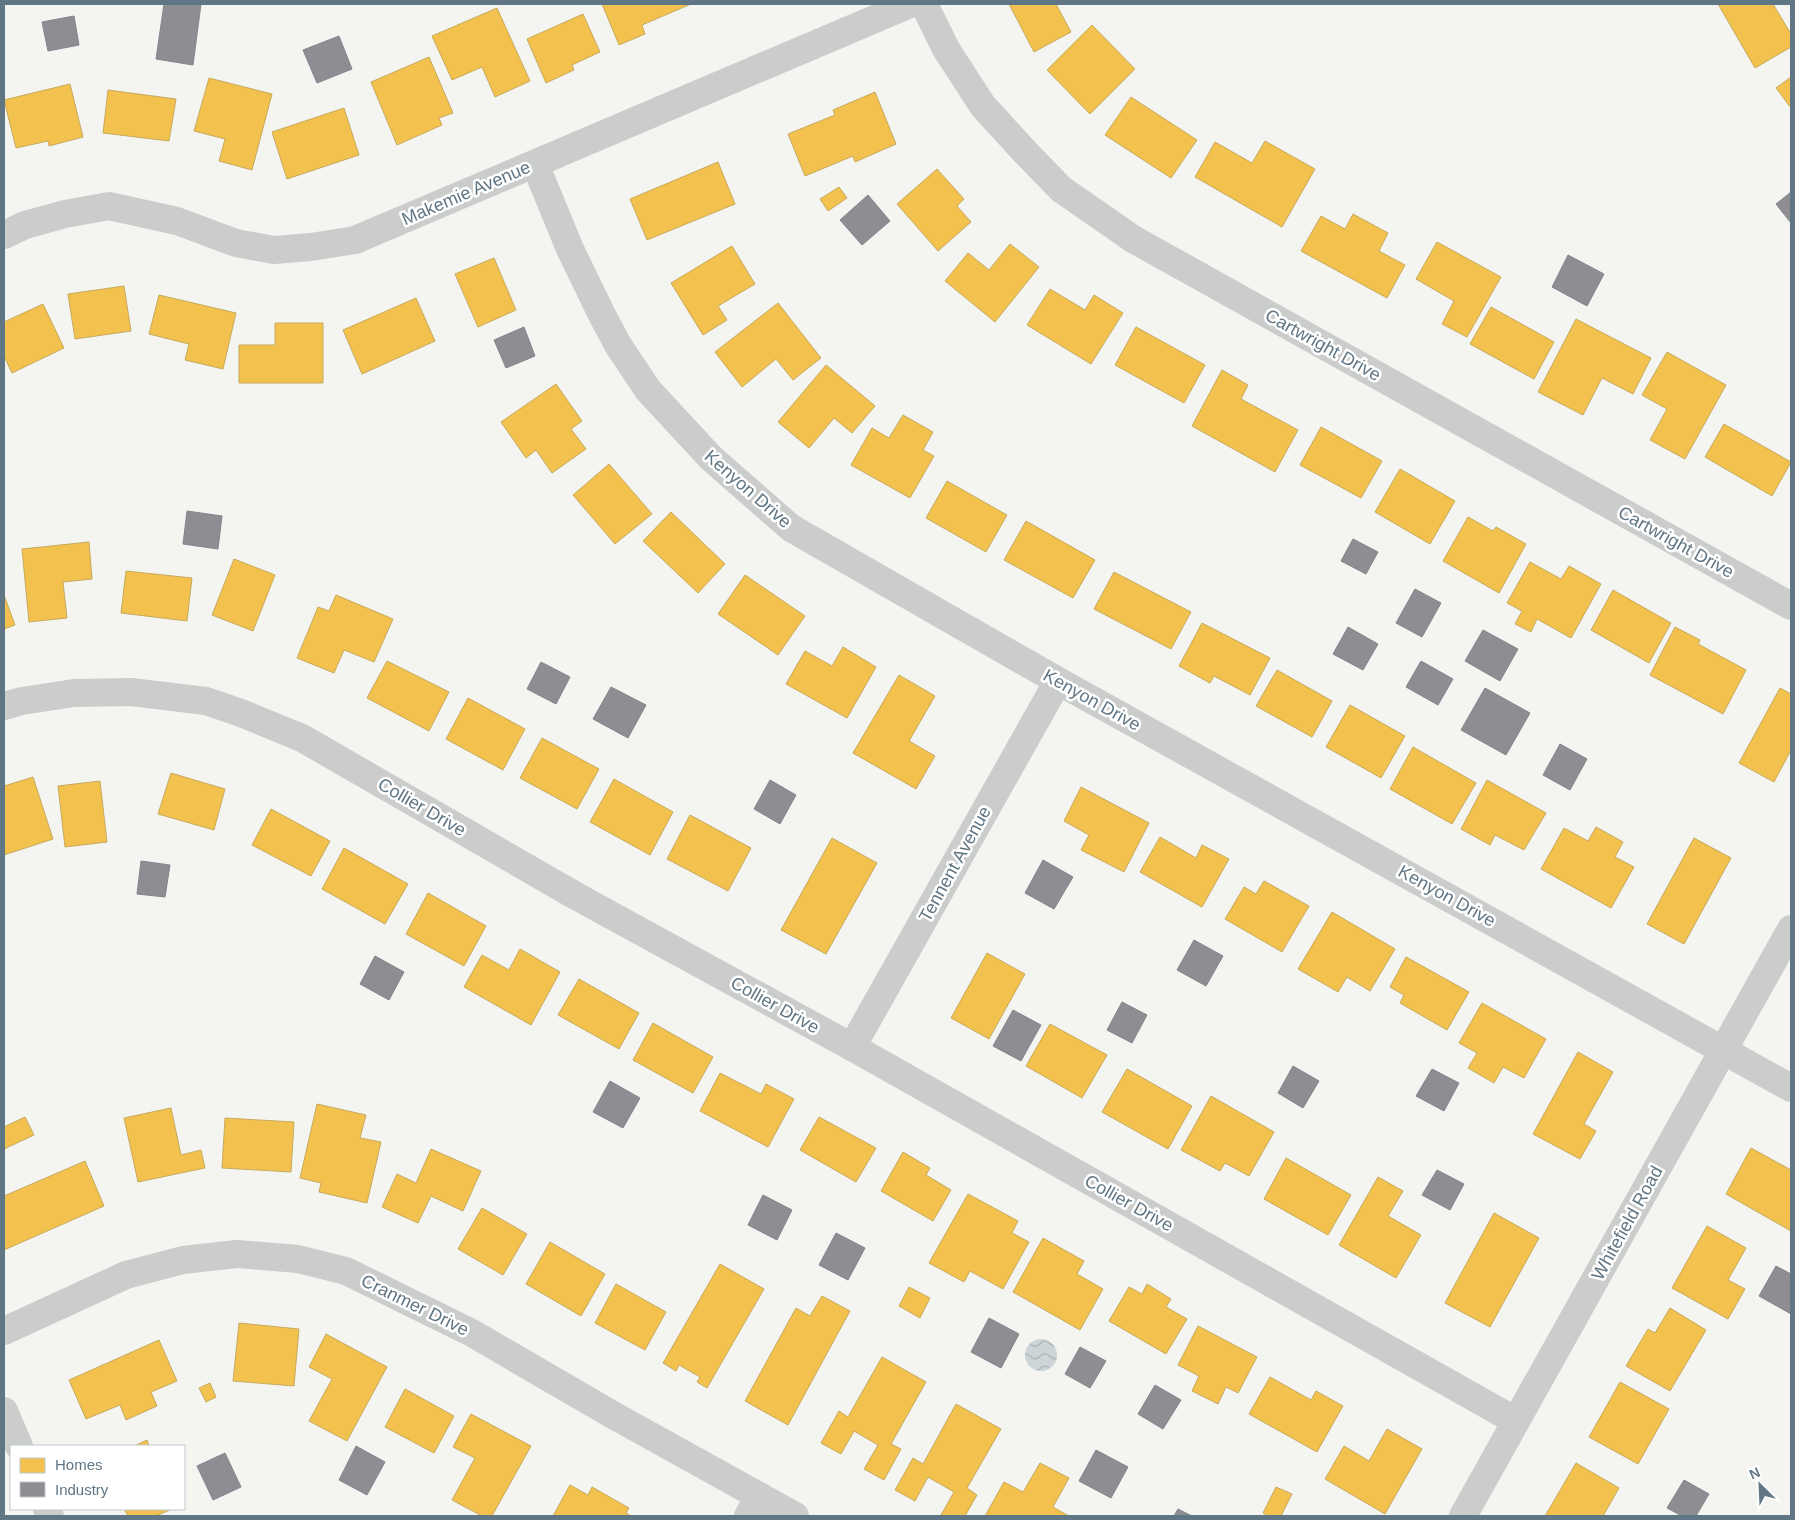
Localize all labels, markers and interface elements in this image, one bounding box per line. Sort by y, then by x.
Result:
street label: Makemie Avenue [399,157,533,229]
street label: Cartwright Drive [1262,305,1384,385]
street label: Kenyon Drive [701,446,795,532]
street label: Cartwright Drive [1615,502,1737,582]
street label: Kenyon Drive [1040,665,1144,735]
street label: Collier Drive [375,774,469,840]
street label: Tennent Avenue [915,803,995,925]
street label: Kenyon Drive [1395,861,1499,931]
street label: Collier Drive [727,972,823,1038]
street label: Whitefield Road [1587,1163,1667,1283]
street label: Collier Drive [1081,1170,1177,1236]
street label: Cranmer Drive [358,1270,472,1340]
legend [10,1445,185,1510]
text: Homes [55,1456,103,1473]
north arrow [1735,1460,1785,1510]
text: N [1747,1464,1763,1482]
text: Industry [55,1481,109,1498]

